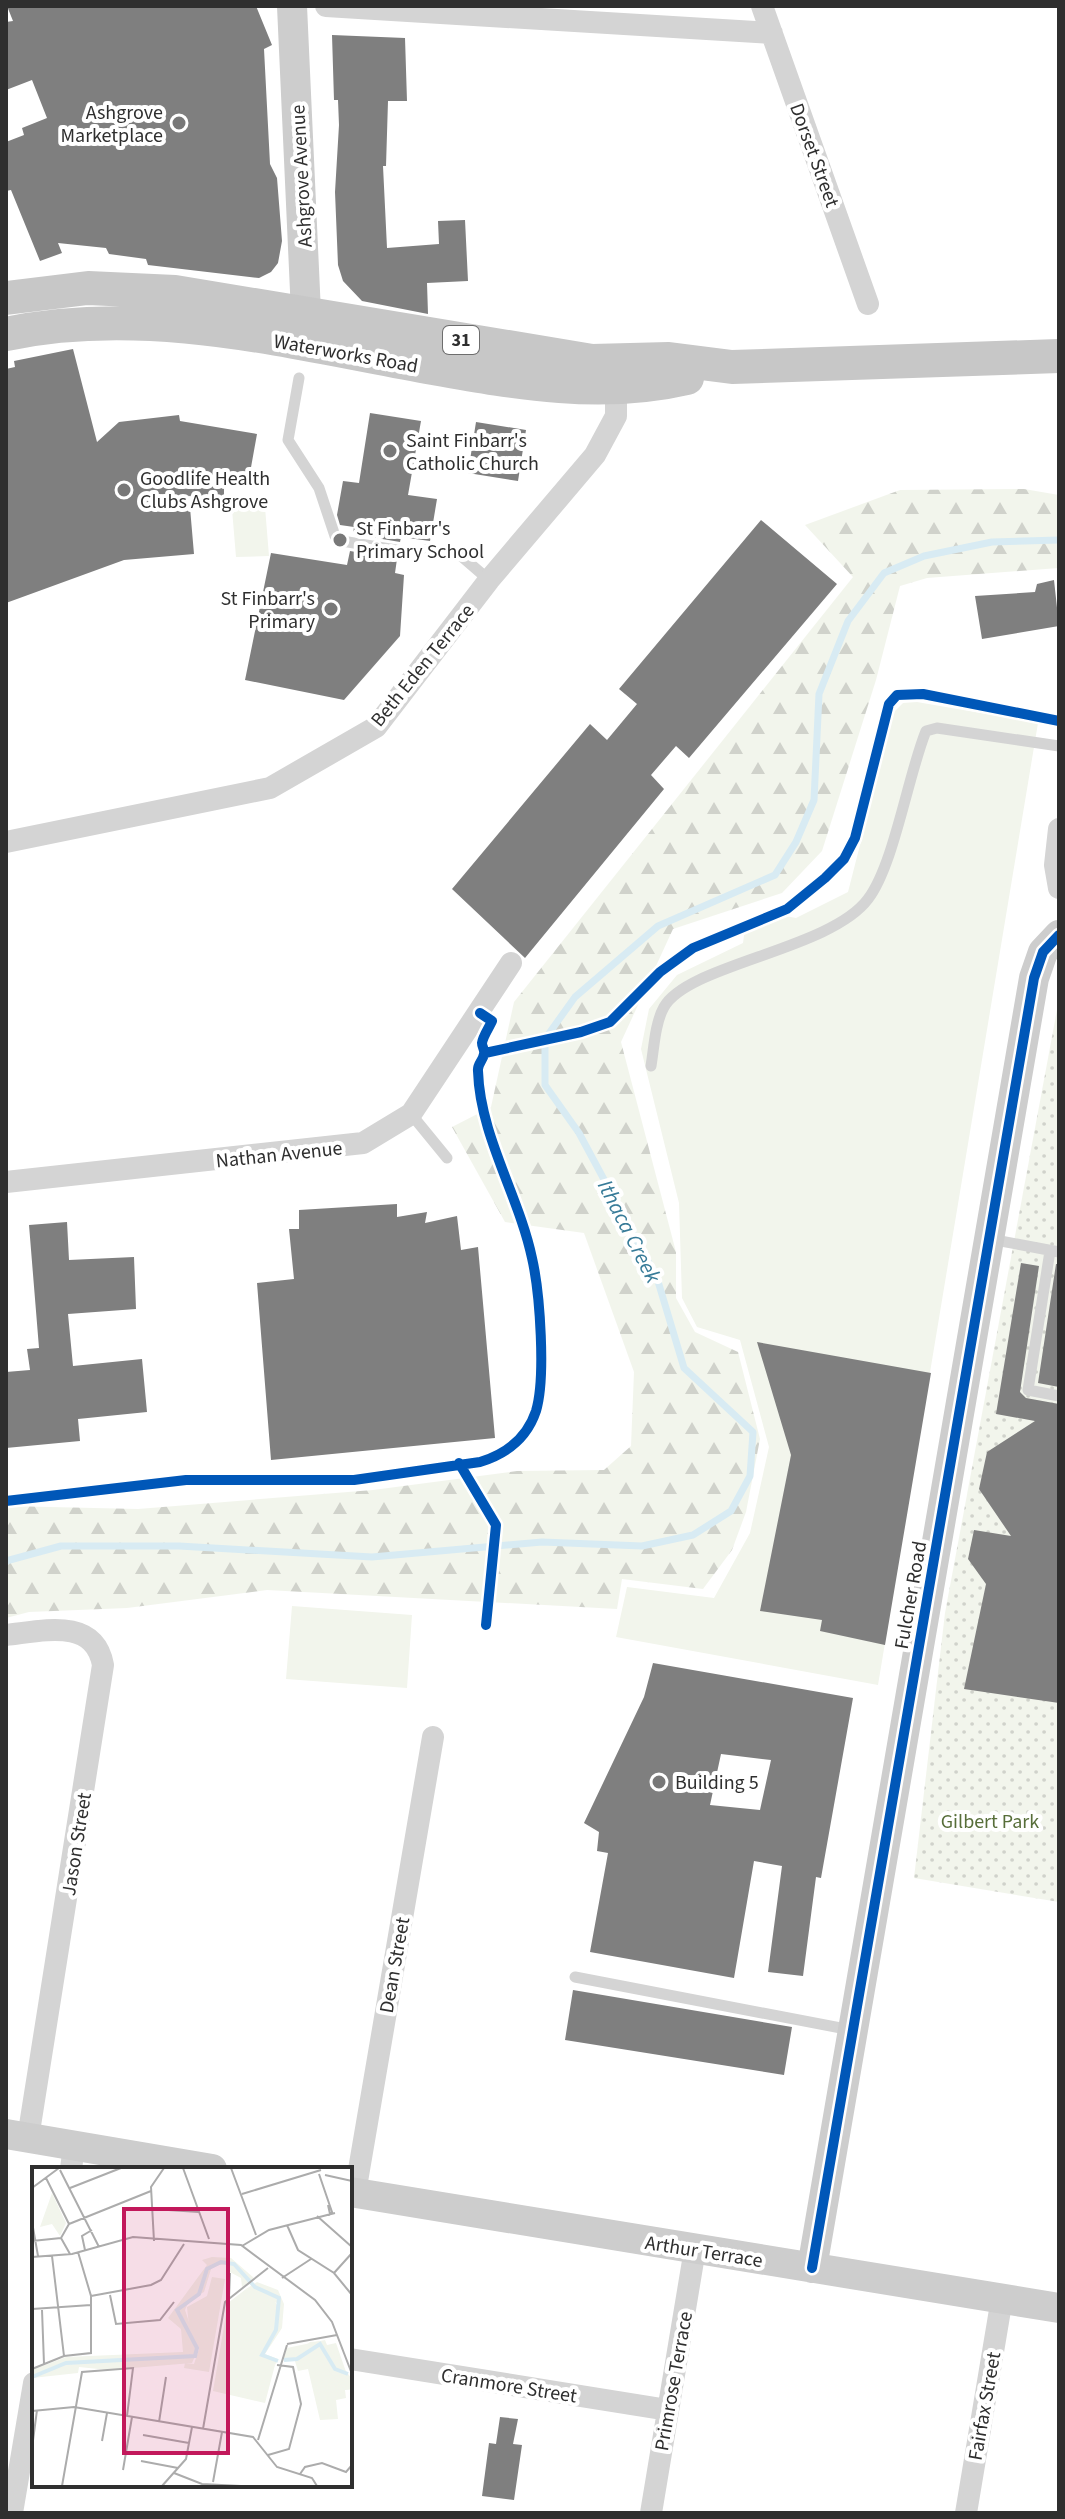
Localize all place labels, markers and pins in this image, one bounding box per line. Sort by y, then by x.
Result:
place label: Ashgrove Marketplace [61,99,163,150]
marker: Ashgrove Marketplace [170,114,188,132]
place label: Saint Finbarr's Catholic Church [406,427,539,478]
marker: Saint Finbarr's Catholic Church [381,442,399,460]
place label: Goodlife Health Clubs Ashgrove [140,465,270,516]
marker: Goodlife Health Clubs Ashgrove [115,481,133,499]
place label: St Finbarr's Primary School [356,515,484,566]
marker: St Finbarr's Primary School [331,531,349,549]
place label: St Finbarr's Primary [221,585,316,636]
marker: St Finbarr's Primary [322,600,340,618]
place label: Building 5 [675,1769,759,1797]
marker: Building 5 [650,1773,668,1791]

